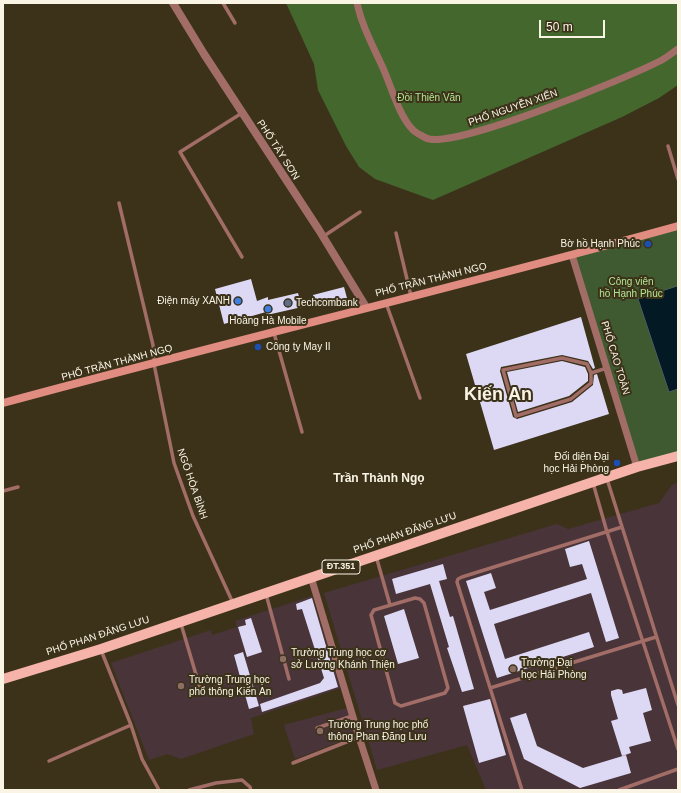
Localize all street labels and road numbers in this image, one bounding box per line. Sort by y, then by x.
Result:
street label: PHỐ NGUYỄN XIỂN [467,87,559,129]
street label: PHỐ TÂY SƠN [254,118,302,182]
street label: PHỐ TRẦN THÀNH NGỌ [374,260,488,300]
street label: PHỐ CAO TOÀN [598,320,632,396]
street label: PHỐ TRẦN THÀNH NGỌ [60,342,174,384]
street label: NGÕ HÒA BÌNH [174,447,210,521]
street label: PHỐ PHAN ĐĂNG LƯU [352,510,458,556]
road number: ĐT.351 [322,560,360,574]
street label: PHỐ PHAN ĐĂNG LƯU [45,614,151,658]

